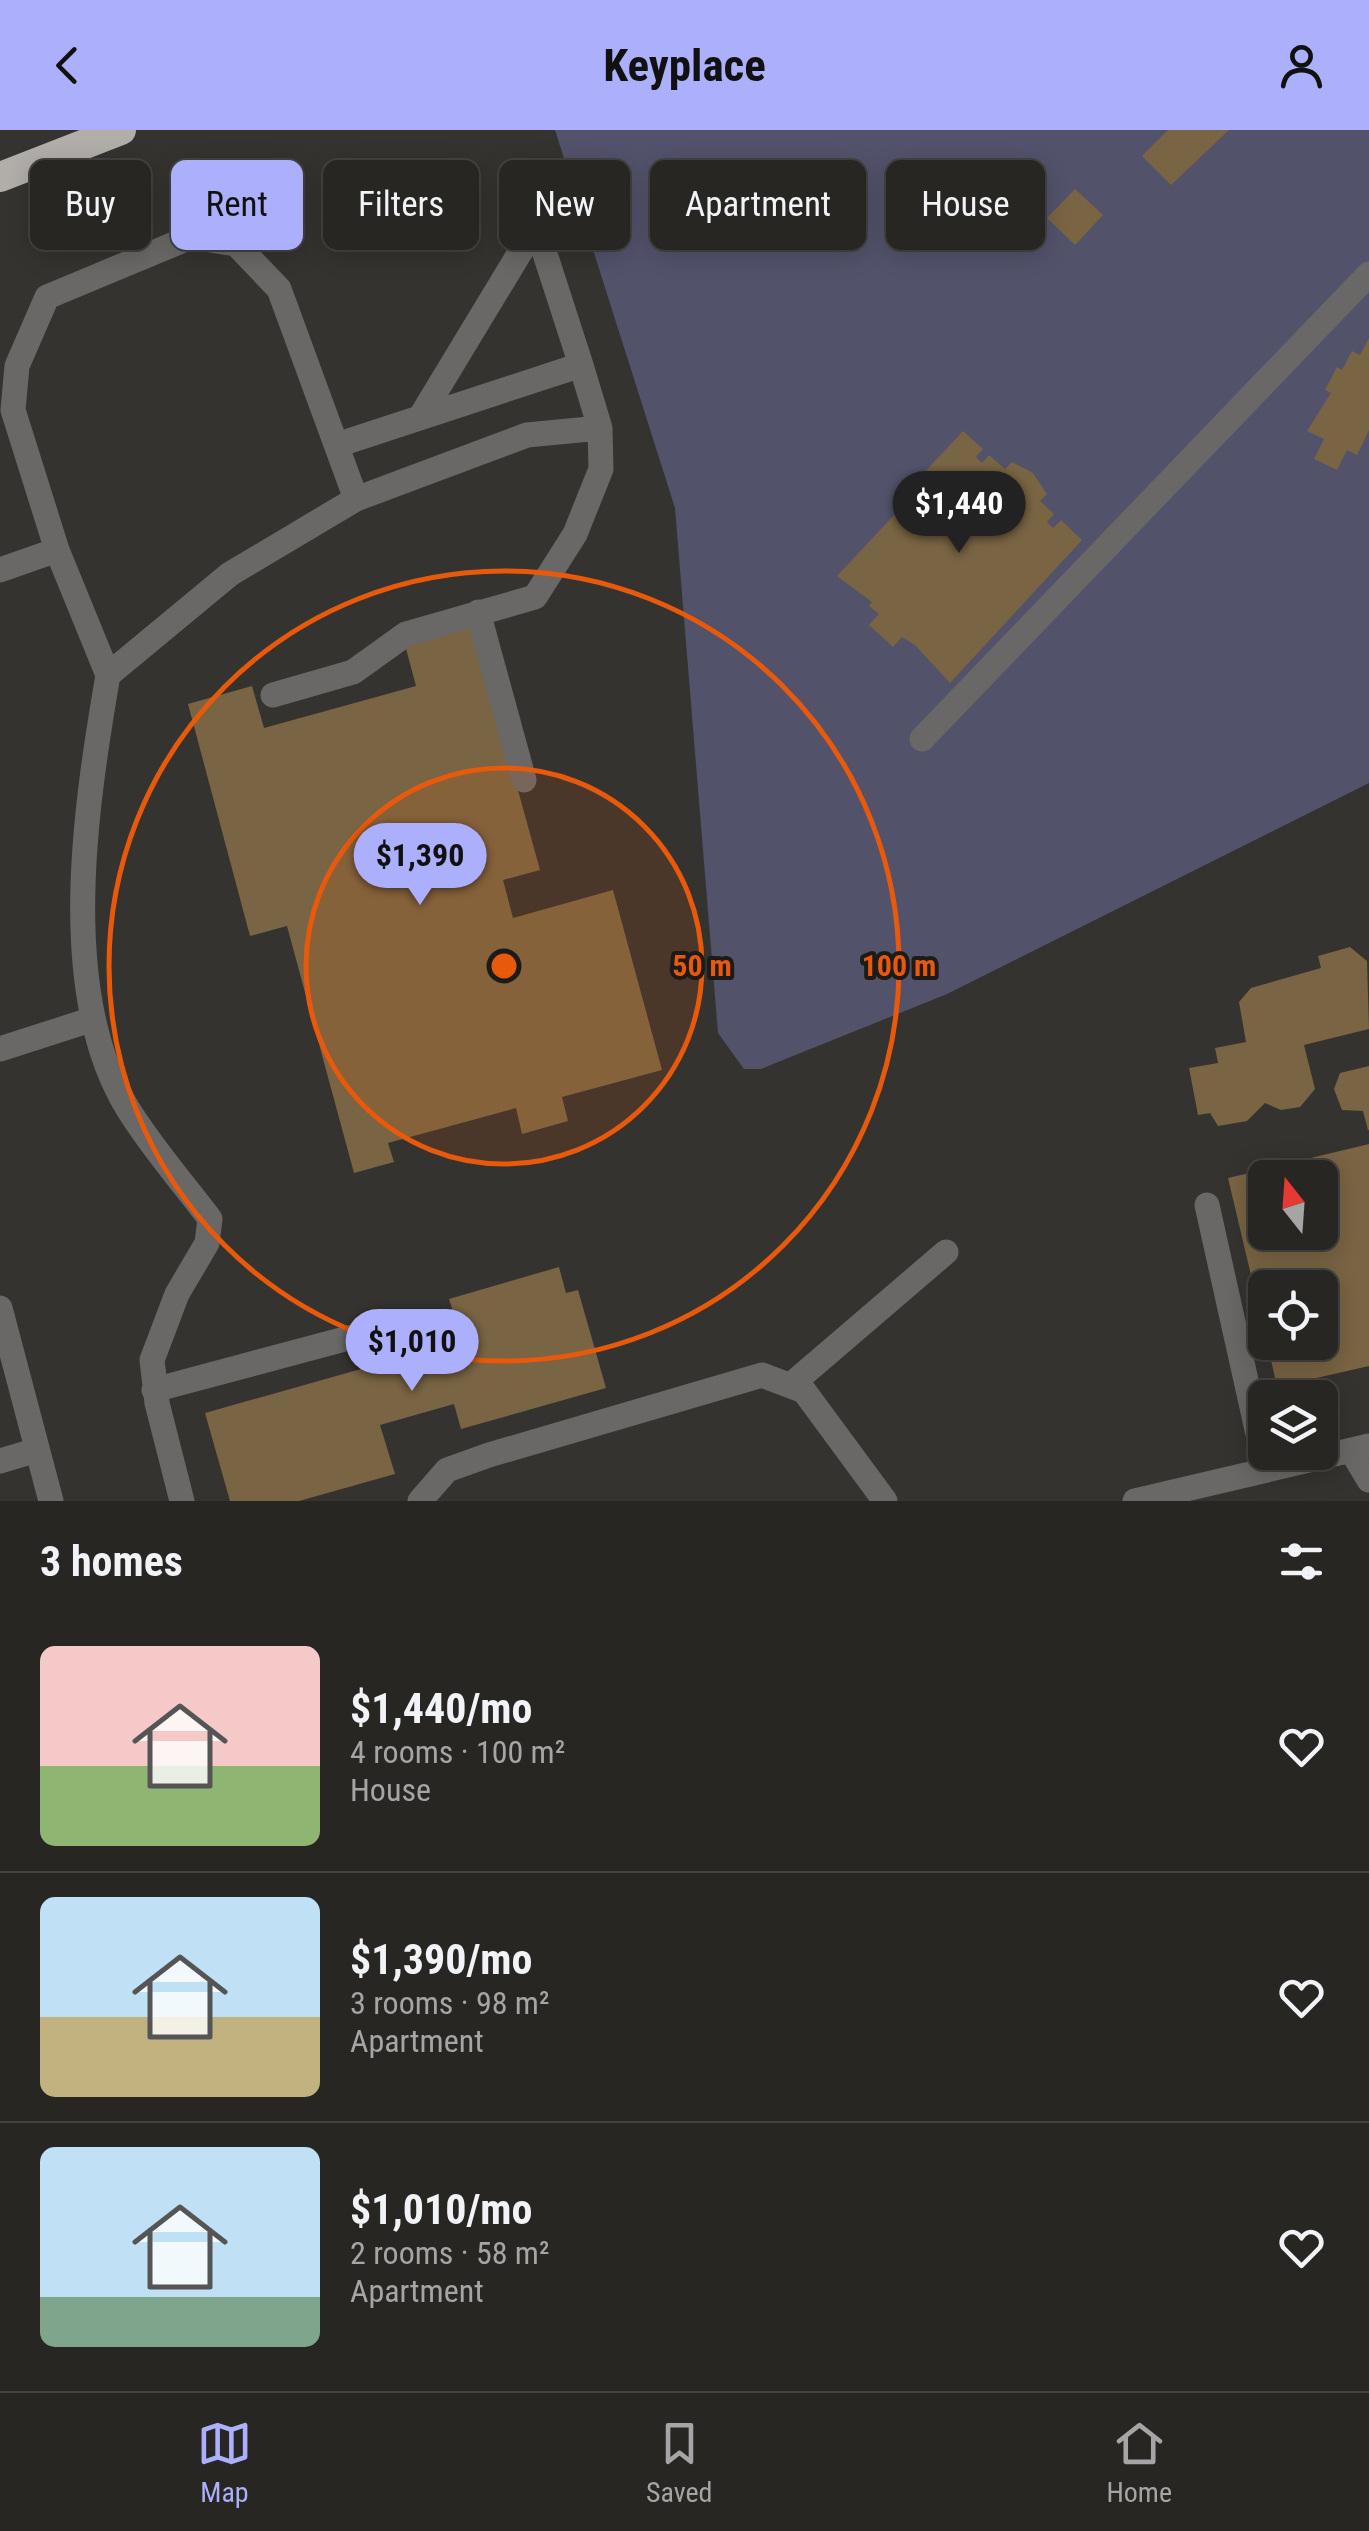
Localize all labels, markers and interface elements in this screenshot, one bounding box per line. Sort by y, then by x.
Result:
icon: back [40,38,95,93]
icon: person [1274,38,1329,93]
text: Keyplace [603,39,766,92]
chip: Buy [30,160,151,250]
chip: Rent [171,160,303,250]
chip: Filters [323,160,479,250]
chip: New [499,160,630,250]
chip: Apartment [650,160,866,250]
chip: House [886,160,1045,250]
pin: $1,440 [878,471,1040,556]
text: $1,440 [915,484,1003,522]
pin: $1,390 [339,823,501,908]
text: $1,390 [376,836,464,874]
centre of rings [486,948,522,984]
text: 50 m [672,948,732,983]
text: 100 m [862,948,936,983]
north arrow [1248,1160,1338,1250]
map controls [1248,1160,1338,1470]
button: locate [1248,1270,1338,1360]
pin: $1,010 [331,1309,493,1394]
text: $1,010 [368,1322,456,1360]
button: layers [1248,1380,1338,1470]
icon: filters [1274,1534,1329,1589]
text: 3 homes [40,1537,183,1586]
text: $1,440/mo [350,1684,532,1733]
icon: home [120,1686,240,1806]
icon: heart [1274,1719,1329,1774]
text: 4 rooms · 100 m² [350,1733,565,1771]
text: House [350,1771,431,1809]
text: $1,390/mo [350,1935,532,1984]
icon: home [120,1937,240,2057]
icon: heart [1274,1970,1329,2025]
text: 3 rooms · 98 m² [350,1984,549,2022]
text: Apartment [350,2022,484,2060]
text: $1,010/mo [350,2185,532,2234]
icon: home [120,2187,240,2307]
icon: heart [1274,2220,1329,2275]
text: 2 rooms · 58 m² [350,2234,549,2272]
text: Apartment [350,2272,484,2310]
tab: Map [197,2416,252,2509]
tab: Saved [646,2416,712,2509]
tab: Home [1106,2416,1172,2509]

